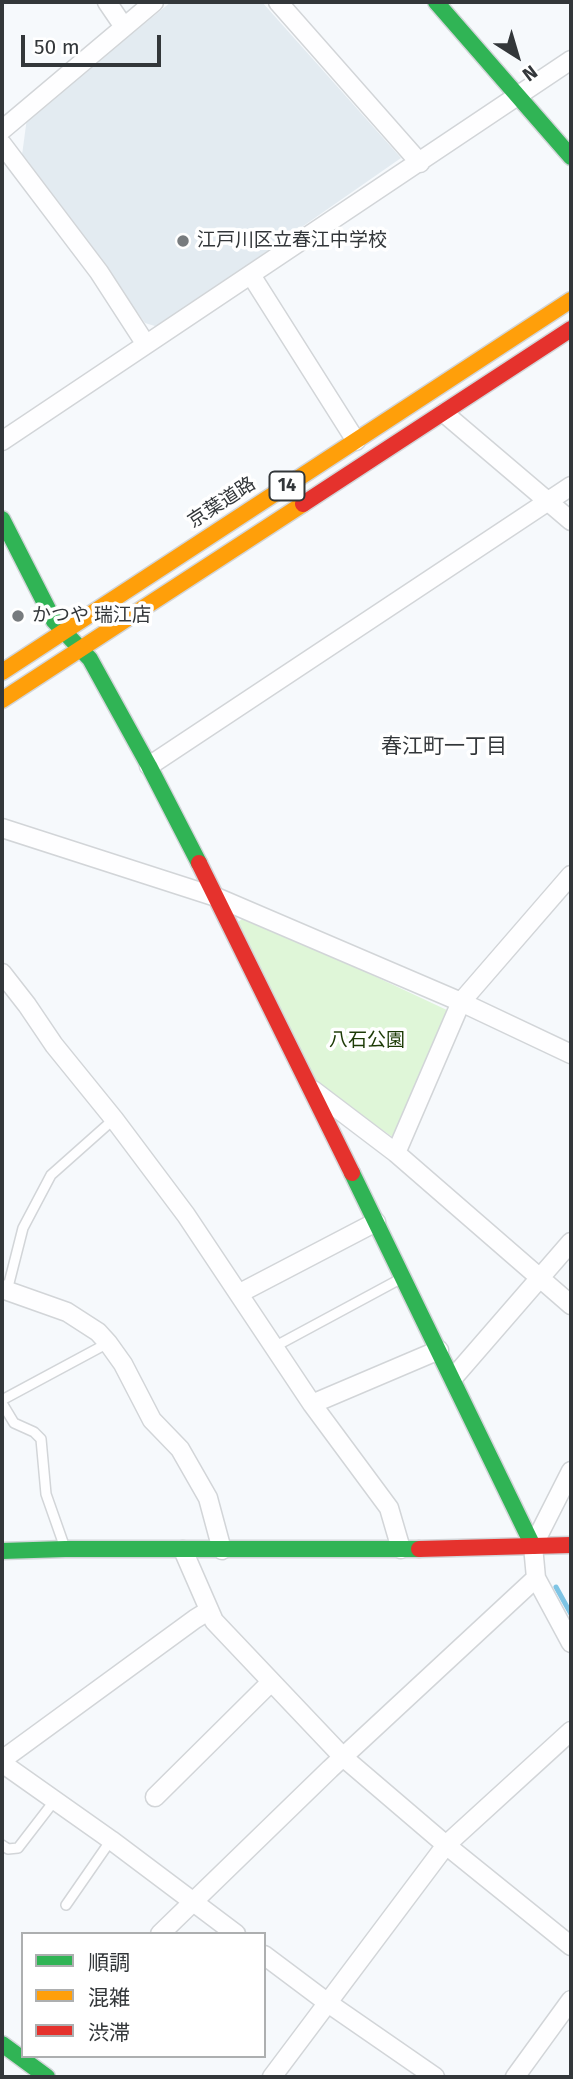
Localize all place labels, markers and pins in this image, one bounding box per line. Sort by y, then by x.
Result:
place label: 江戸川区立春江中学校 [197,230,387,252]
marker: 江戸川区立春江中学校 [175,233,191,249]
place label: かつや 瑞江店 [32,605,151,627]
marker: かつや 瑞江店 [10,608,26,624]

